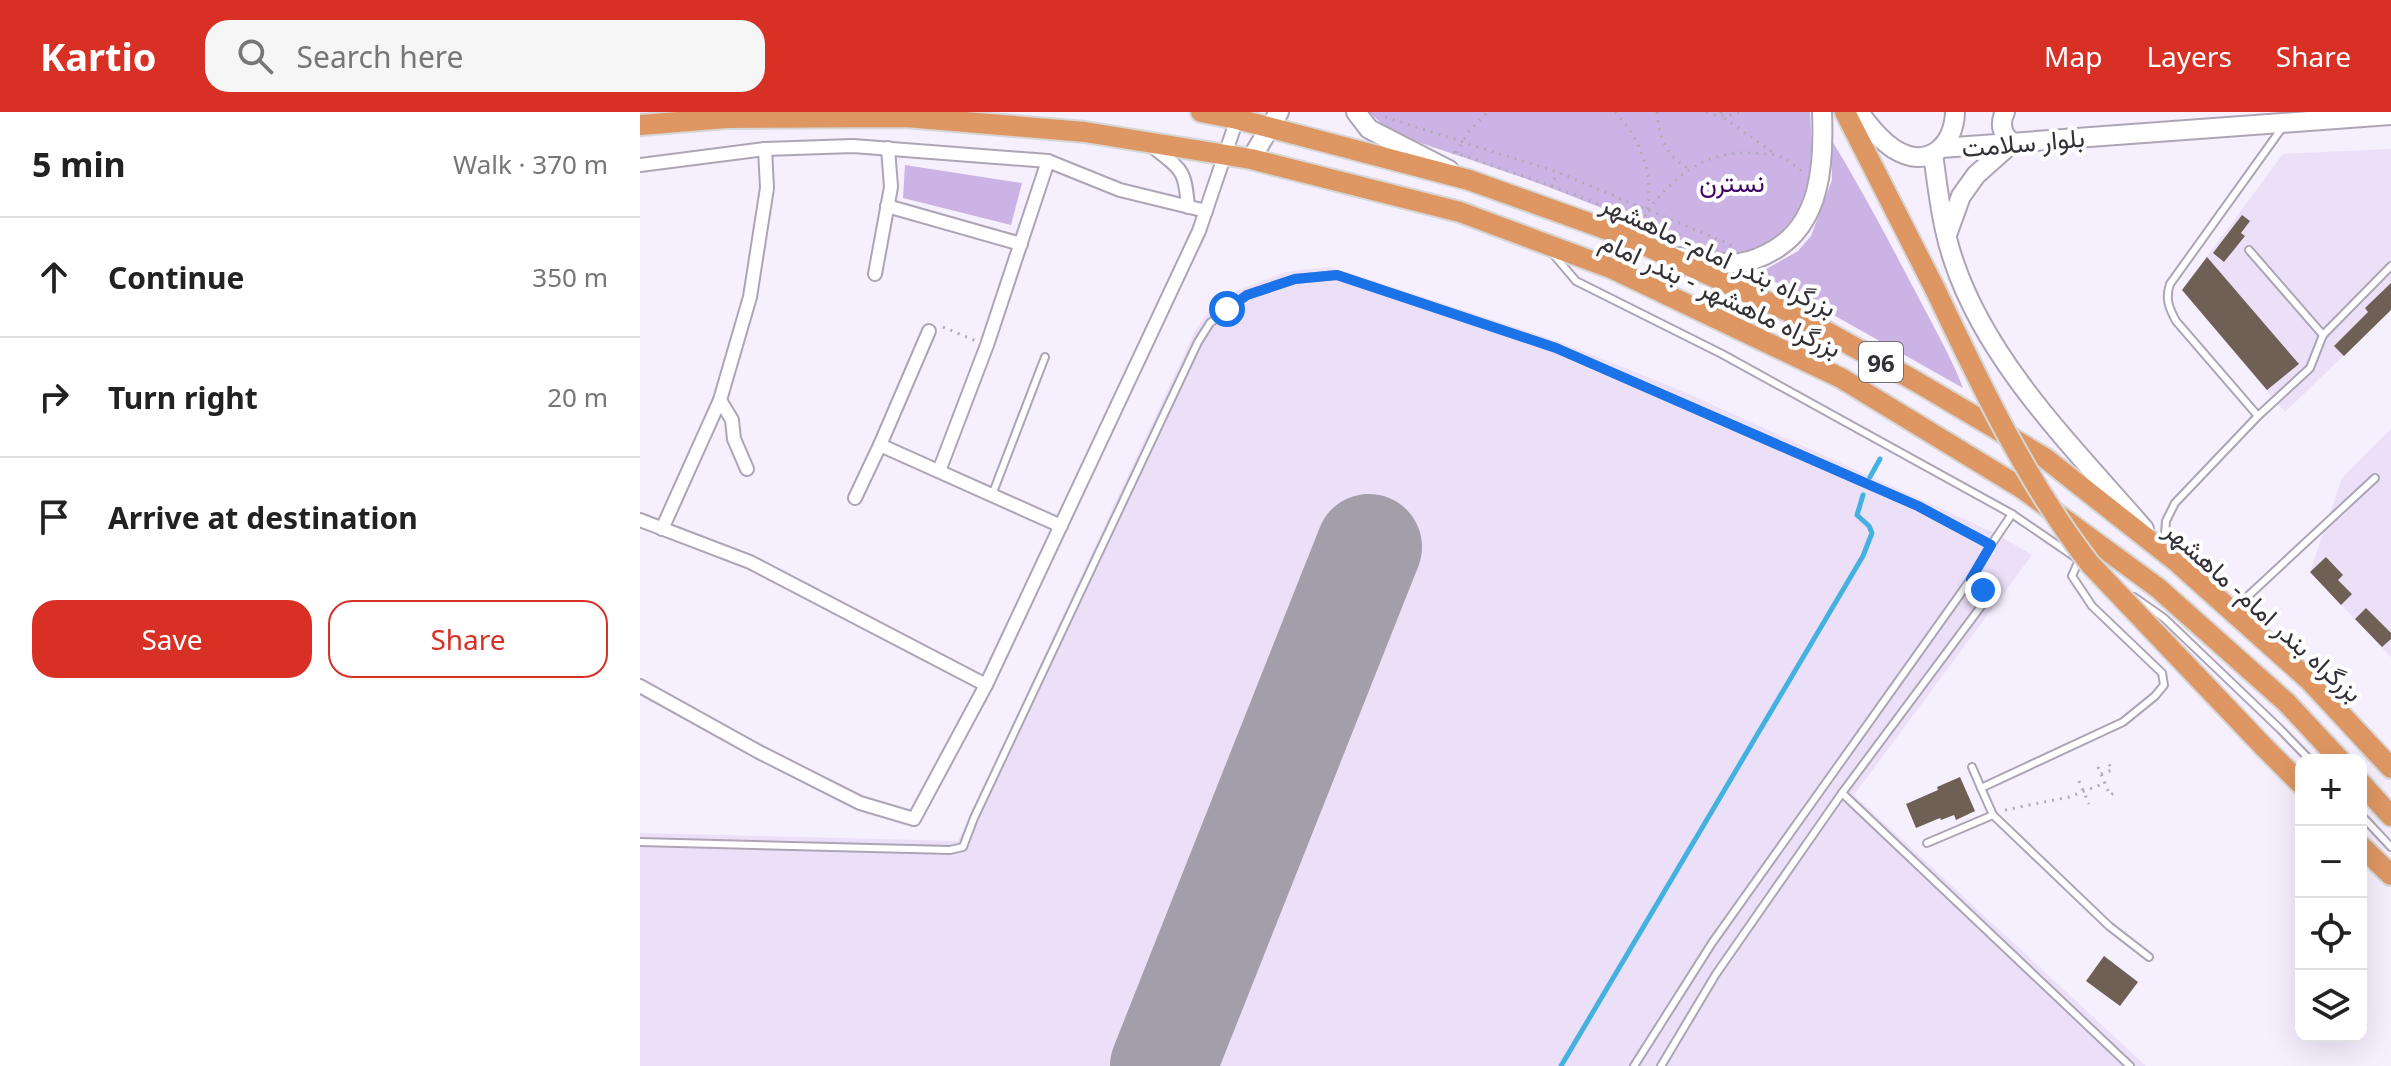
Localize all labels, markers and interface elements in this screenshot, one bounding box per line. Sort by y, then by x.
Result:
search box [205,20,765,92]
text: Kartio [40,30,157,82]
icon: search [233,34,277,78]
text: Search here [297,36,464,77]
text: Map [2044,37,2102,75]
text: Layers [2146,37,2232,75]
text: Share [2276,37,2351,75]
street label: بلوار سلامت [1960,119,2086,165]
text: 5 min [32,141,126,187]
text: Walk · 370 m [453,146,608,182]
park label: نسترن [1699,164,1765,200]
street label: بزرگراه بندر امام- ماهشهر [1595,184,1842,325]
street label: بزرگراه ماهشهر - بندر امام [1595,222,1847,366]
icon: ahead [32,255,76,299]
text: Continue [108,257,244,298]
text: 350 m [532,259,608,295]
route start [1209,291,1245,327]
road number: 96 [1859,342,1903,382]
icon: right [32,375,76,419]
text: Turn right [108,377,258,418]
text: 20 m [547,379,608,415]
icon: arrive [32,495,76,539]
text: Arrive at destination [108,497,418,538]
street label: بزرگراه بندر امام- ماهشهر [2156,512,2371,710]
route end [1965,572,2001,608]
button: Save [32,600,312,678]
button: Share [328,600,608,678]
map controls [2295,754,2367,1042]
button: + [2295,754,2367,826]
button: − [2295,826,2367,898]
button: locate [2295,898,2367,970]
button: layers [2295,970,2367,1042]

